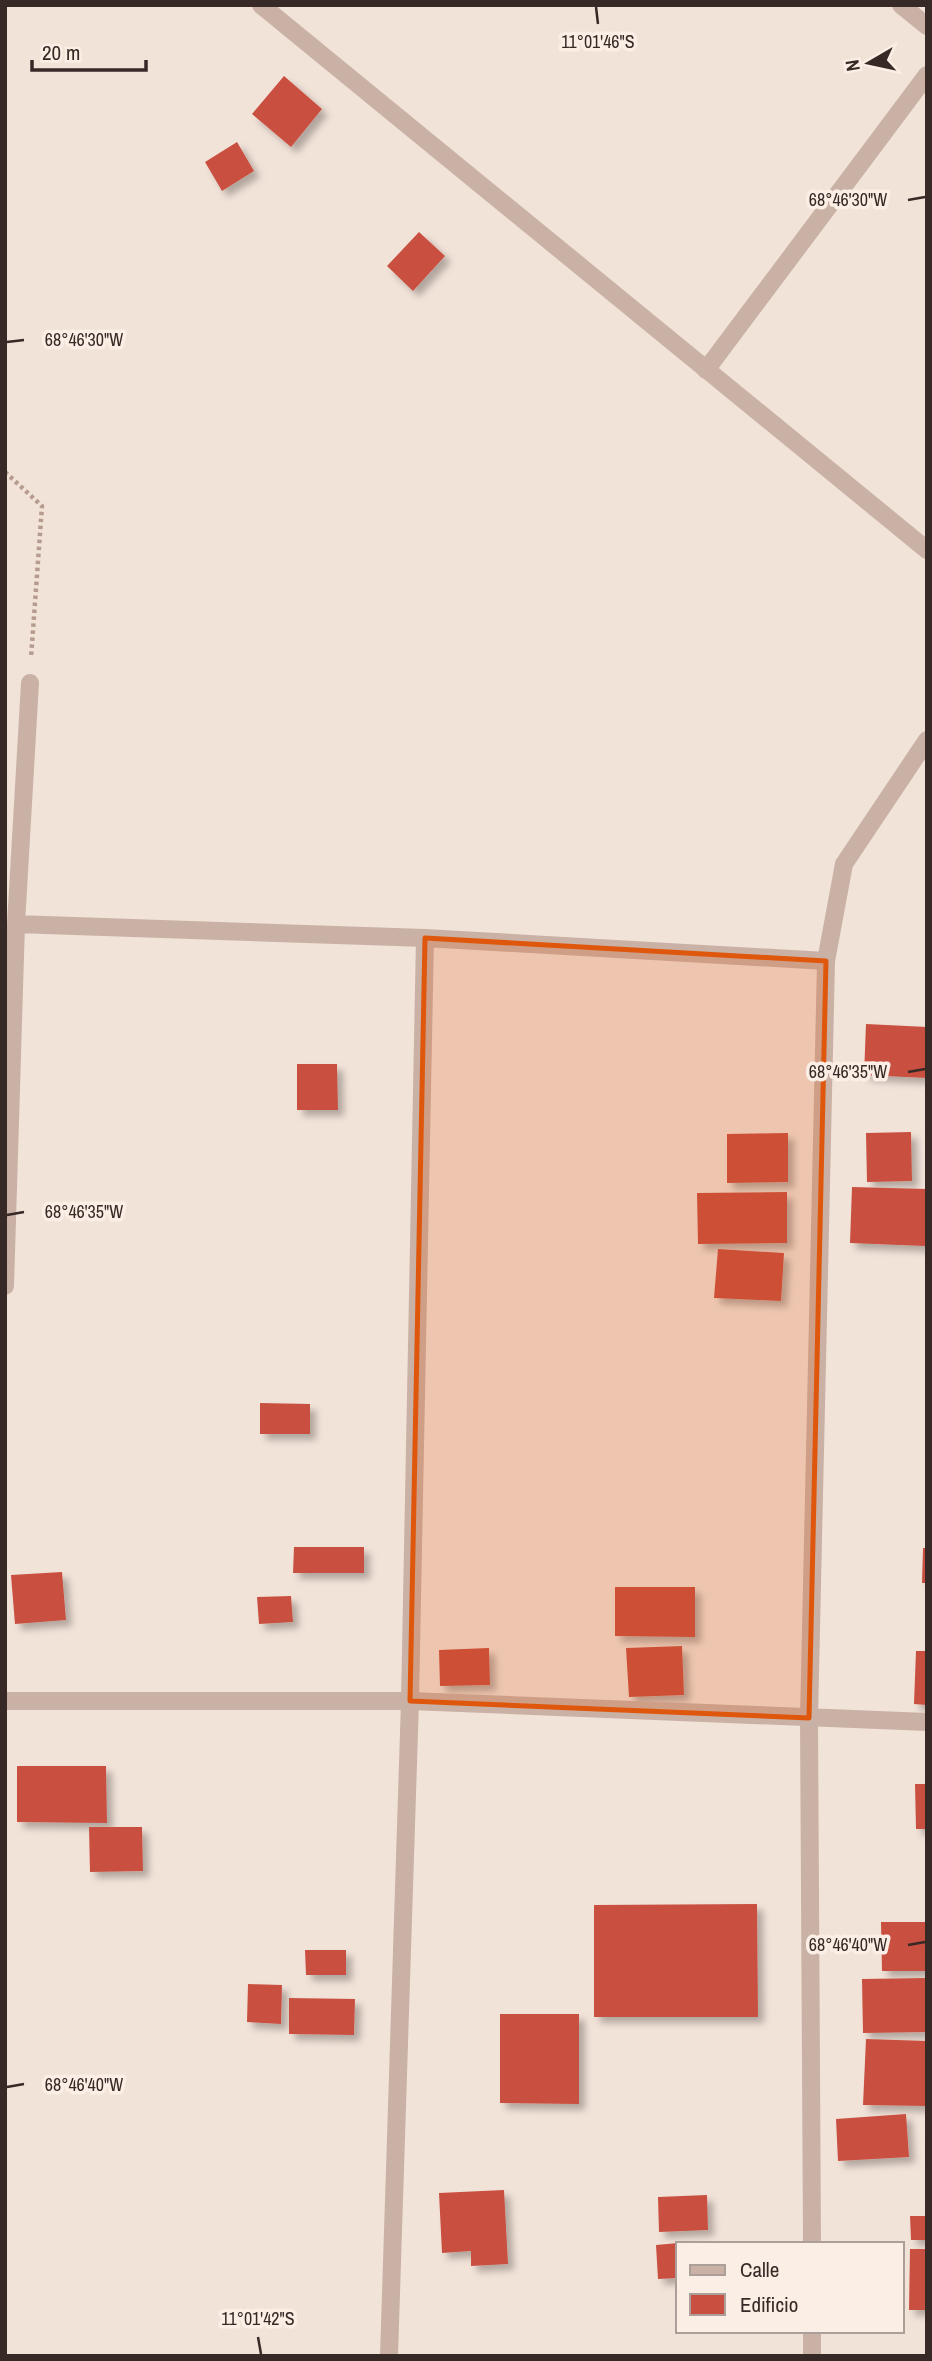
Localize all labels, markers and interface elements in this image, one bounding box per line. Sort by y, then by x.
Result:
scale bar [32,28,145,72]
north arrow [834,28,904,98]
text: 11°01'46"S [561,29,635,54]
text: 20 m [42,38,80,67]
text: N [838,58,866,73]
text: 68°46'30"W [809,187,887,212]
text: 68°46'30"W [45,327,123,352]
text: 68°46'35"W [809,1059,887,1084]
text: 68°46'35"W [45,1199,123,1224]
text: 68°46'40"W [809,1932,887,1957]
text: 68°46'40"W [45,2072,123,2097]
legend [676,2242,904,2333]
text: Calle [740,2255,779,2284]
text: Edificio [740,2290,798,2319]
text: 11°01'42"S [221,2306,295,2331]

